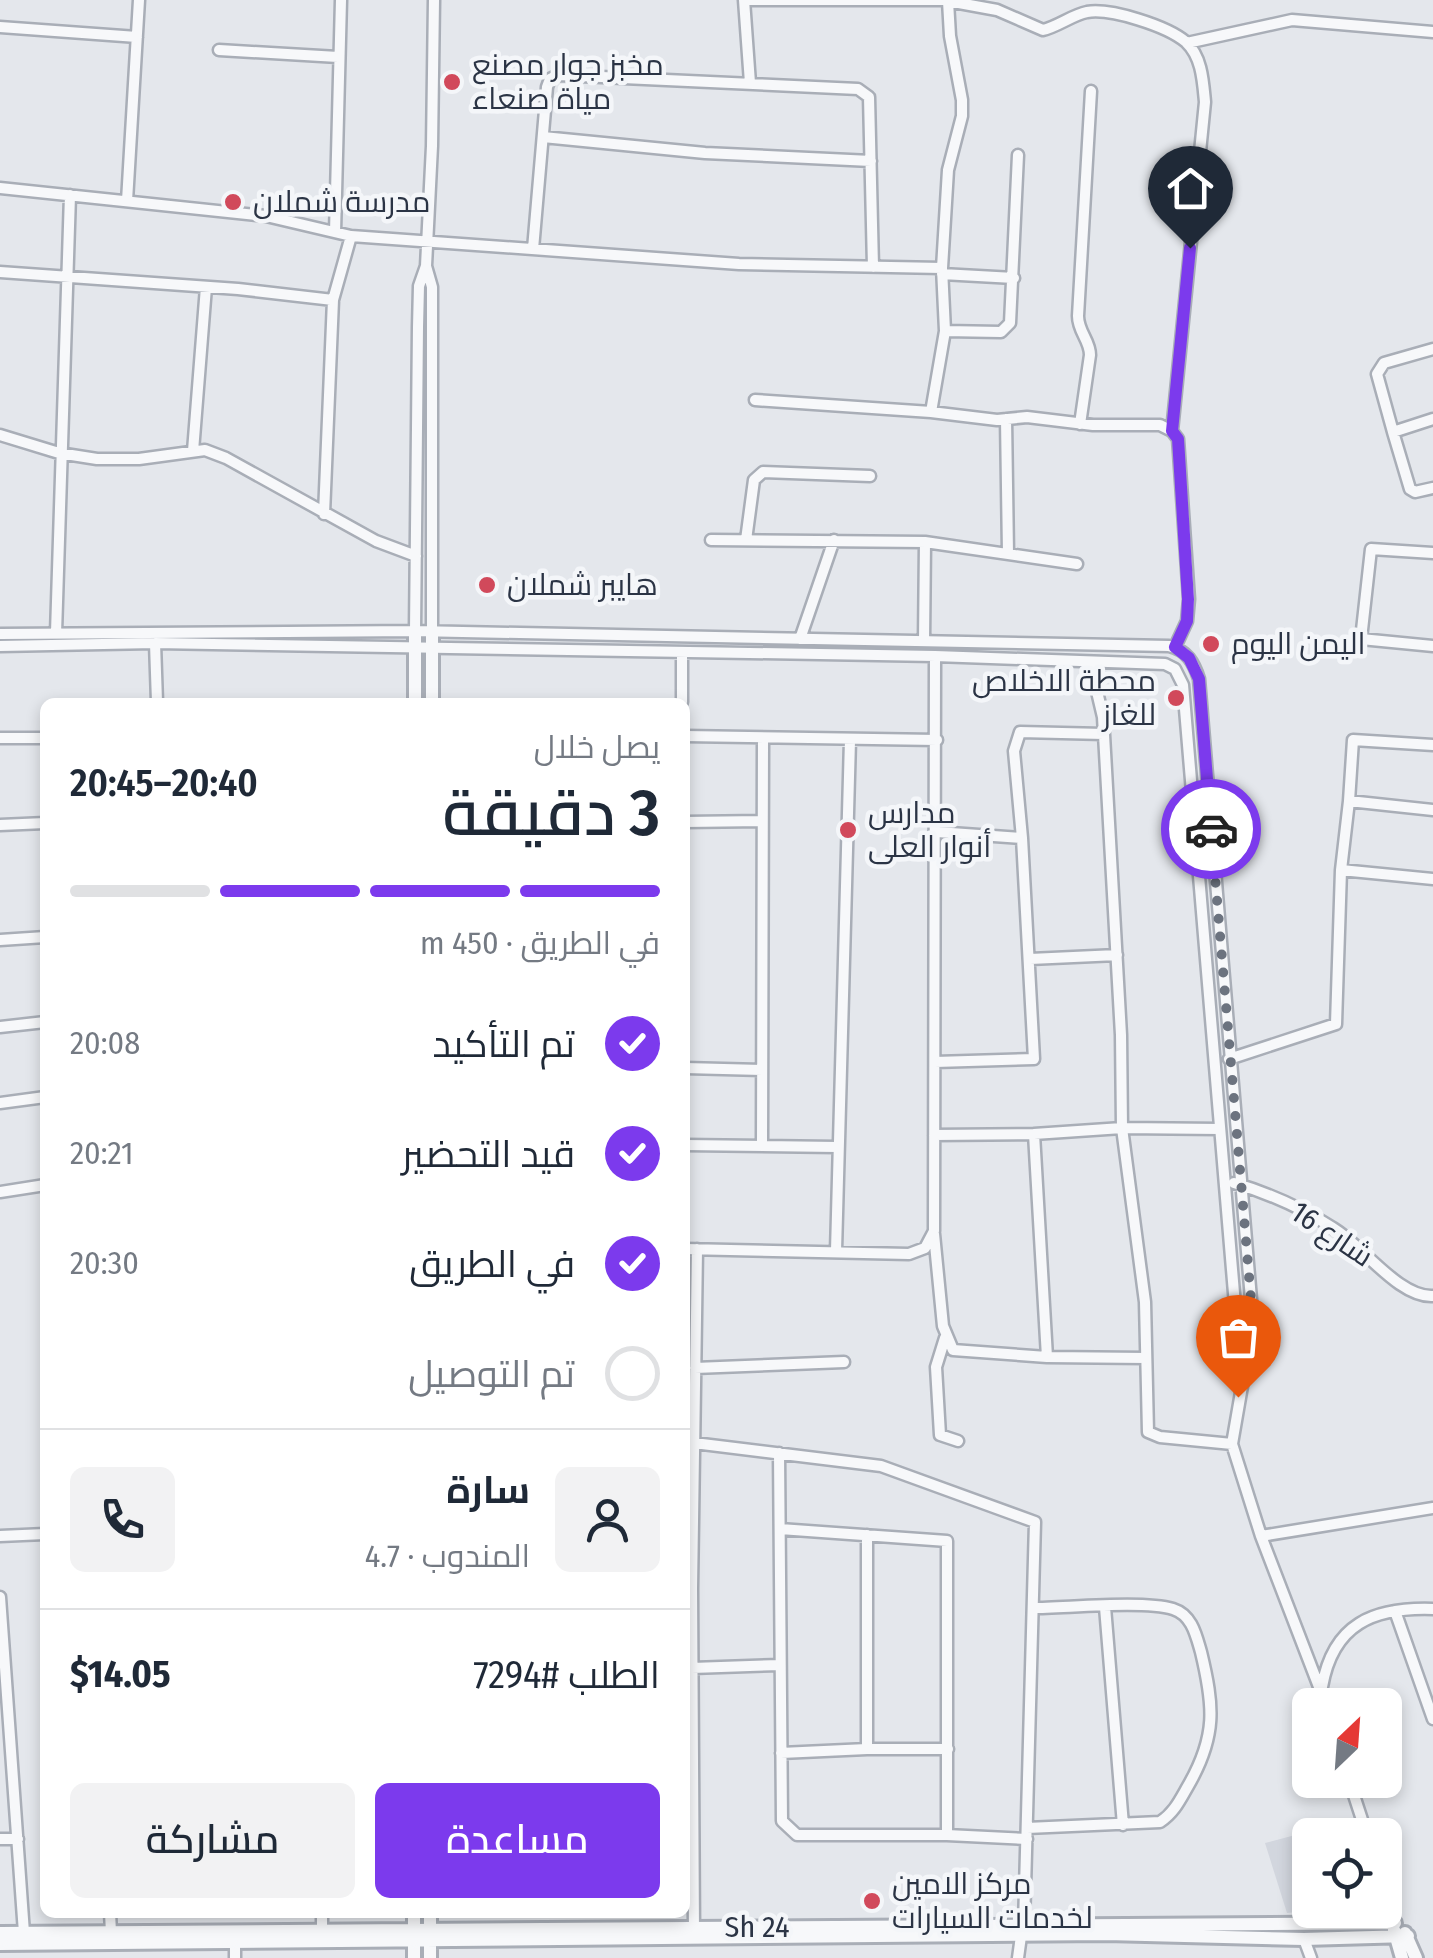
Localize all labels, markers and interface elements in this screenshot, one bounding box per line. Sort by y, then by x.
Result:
place label: مخبز جوار مصنع مياة صنعاء [472,47,664,117]
marker: مخبز جوار مصنع مياة صنعاء [441,71,463,93]
pin [1148,146,1233,249]
icon: home [1163,161,1218,216]
place label: مدرسة شملان [253,184,431,220]
marker: مدرسة شملان [222,191,244,213]
place label: هايبر شملان [507,567,658,603]
marker: هايبر شملان [476,574,498,596]
place label: اليمن اليوم [1231,626,1366,664]
marker: اليمن اليوم [1200,633,1222,655]
place label: محطة الاخلاص للغاز [972,663,1156,733]
marker: محطة الاخلاص للغاز [1165,687,1187,709]
text: يصل خلال [534,728,660,766]
text: 20:40–20:45 [70,760,258,806]
text: 3 دقيقة [443,774,660,852]
courier [1161,779,1261,879]
place label: مدارس أنوار العلى [868,795,991,865]
icon: car [1184,802,1239,857]
marker: مدارس أنوار العلى [837,819,859,841]
text: في الطريق · 450 m [420,924,660,962]
icon: check [605,1016,660,1071]
text: تم التأكيد [433,1021,575,1067]
text: 20:08 [70,1024,140,1062]
icon: check [605,1126,660,1181]
text: قيد التحضير [402,1131,575,1177]
text: 20:21 [70,1134,133,1172]
street label: شارع 16 [1283,1193,1380,1276]
icon: check [605,1236,660,1291]
text: في الطريق [409,1241,575,1287]
text: 20:30 [70,1244,139,1282]
pin [1196,1295,1281,1398]
icon: bag [1211,1310,1266,1365]
text: تم التوصيل [408,1351,575,1397]
button: phone [70,1467,175,1572]
text: سارة [447,1467,530,1513]
button: person [555,1467,660,1572]
text: المندوب · 4.7 [365,1537,530,1575]
text: $14.05 [70,1651,171,1697]
text: الطلب #7294 [473,1652,660,1698]
north arrow [1292,1688,1402,1798]
map controls [1292,1688,1402,1928]
button: مشاركة [70,1783,355,1898]
button: مساعدة [375,1783,660,1898]
button: locate [1292,1818,1402,1928]
place label: مركز الامين لخدمات السيارات [892,1866,1093,1936]
marker: مركز الامين لخدمات السيارات [861,1890,883,1912]
street label: Sh 24 [725,1909,789,1945]

